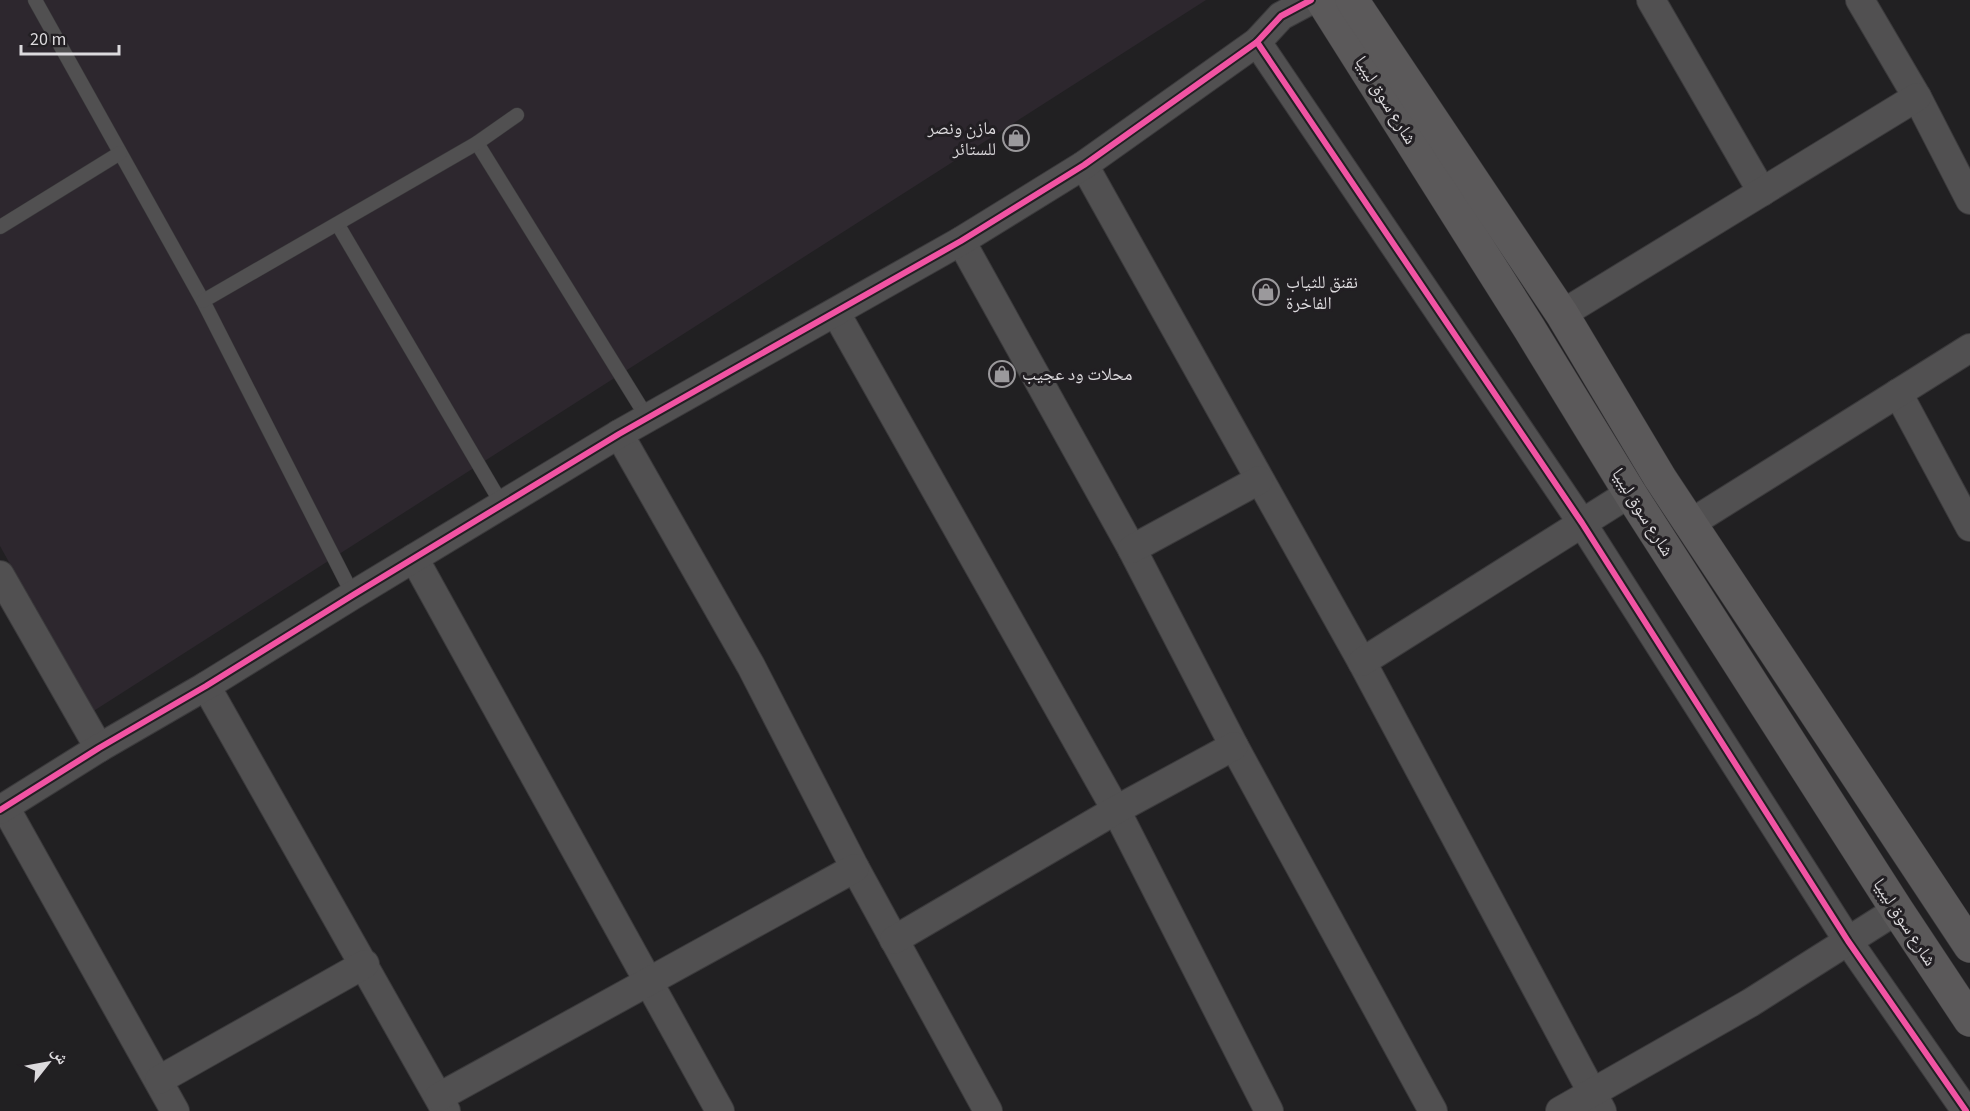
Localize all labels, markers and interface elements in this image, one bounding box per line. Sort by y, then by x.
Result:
scale bar [21,18,118,56]
text: 20 m [30,27,66,52]
street label: شارع سوق ليبيا [1349,51,1423,149]
place label: مازن ونصر للستائر [926,116,996,162]
shop icon: مازن ونصر للستائر [1001,123,1031,153]
place label: نقنق للثياب الفاخرة [1286,270,1358,316]
shop icon: نقنق للثياب الفاخرة [1251,277,1281,307]
shop icon: محلات ود عجيب [987,359,1017,389]
place label: محلات ود عجيب [1022,362,1132,387]
street label: شارع سوق ليبيا [1606,463,1680,561]
street label: شارع سوق ليبيا [1867,874,1942,971]
north arrow [18,1033,78,1093]
text: ش [46,1043,74,1069]

